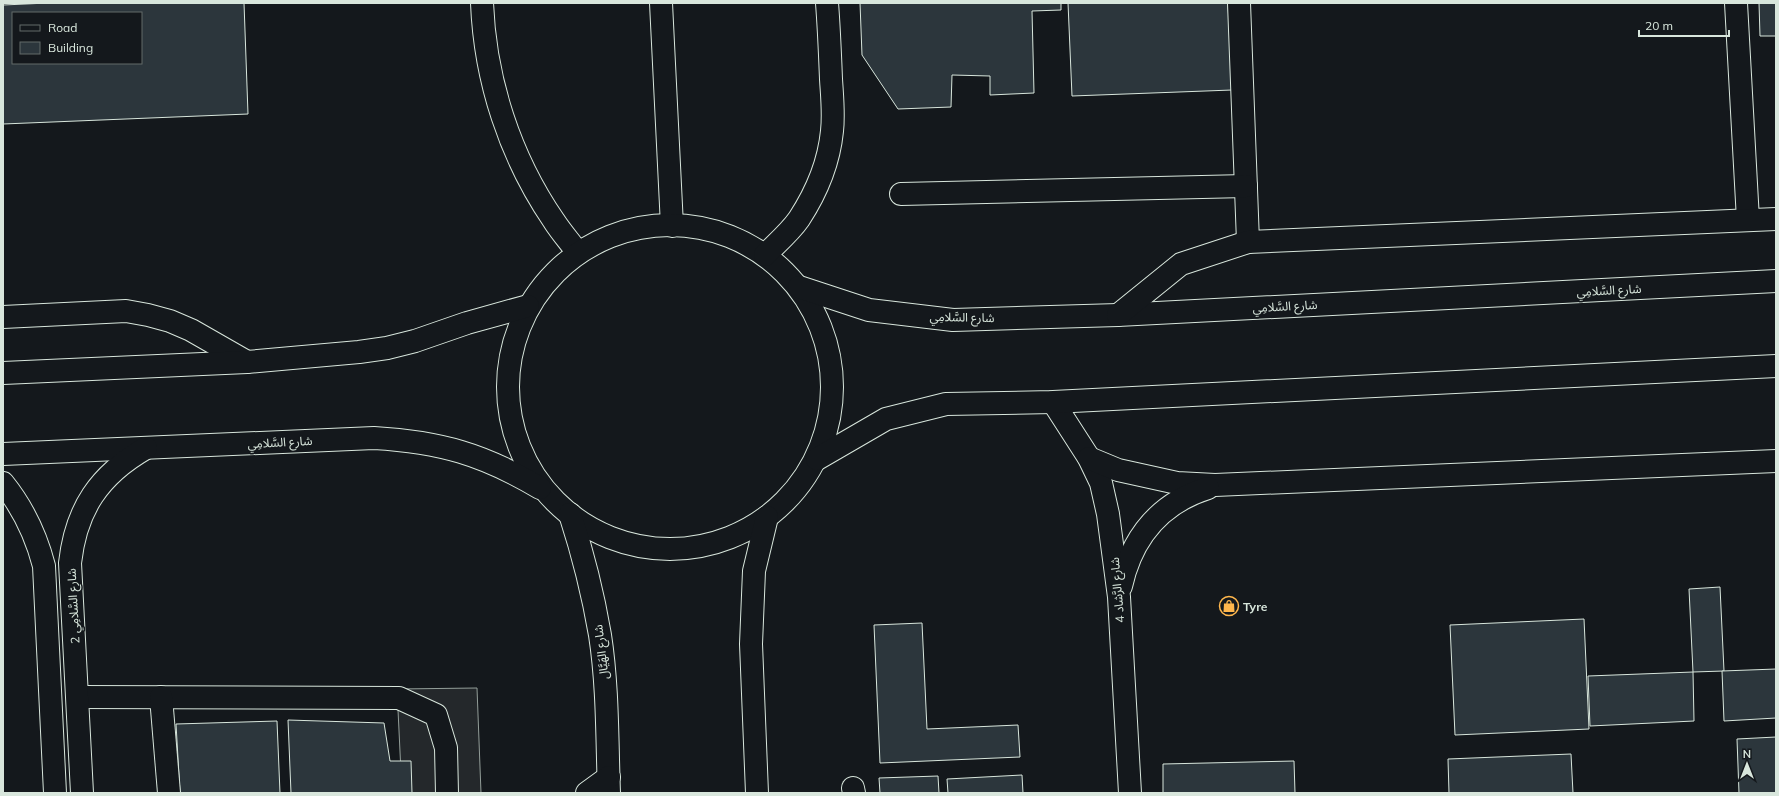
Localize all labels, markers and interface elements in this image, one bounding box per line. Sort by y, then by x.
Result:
legend [12,12,142,64]
scale bar [1639,12,1729,38]
text: 20 m [1645,18,1673,33]
text: Road [48,20,77,35]
text: Building [48,40,93,55]
street label: شارع السَّلامِي [1576,281,1642,302]
street label: شارع السَّلامِي [1252,297,1318,318]
street label: شارع السَّلامِي [929,309,995,328]
street label: شارع السَّلامِي [247,433,313,454]
street label: شارع الرَّشاد 4 [1107,556,1129,623]
street label: شارع السَّلامِي 2 [64,568,85,644]
shop icon: Tyre [1218,595,1240,617]
place label: Tyre [1243,599,1268,614]
street label: شارع الهَيَّال [590,624,614,680]
north arrow [1727,744,1767,784]
text: N [1743,747,1751,761]

